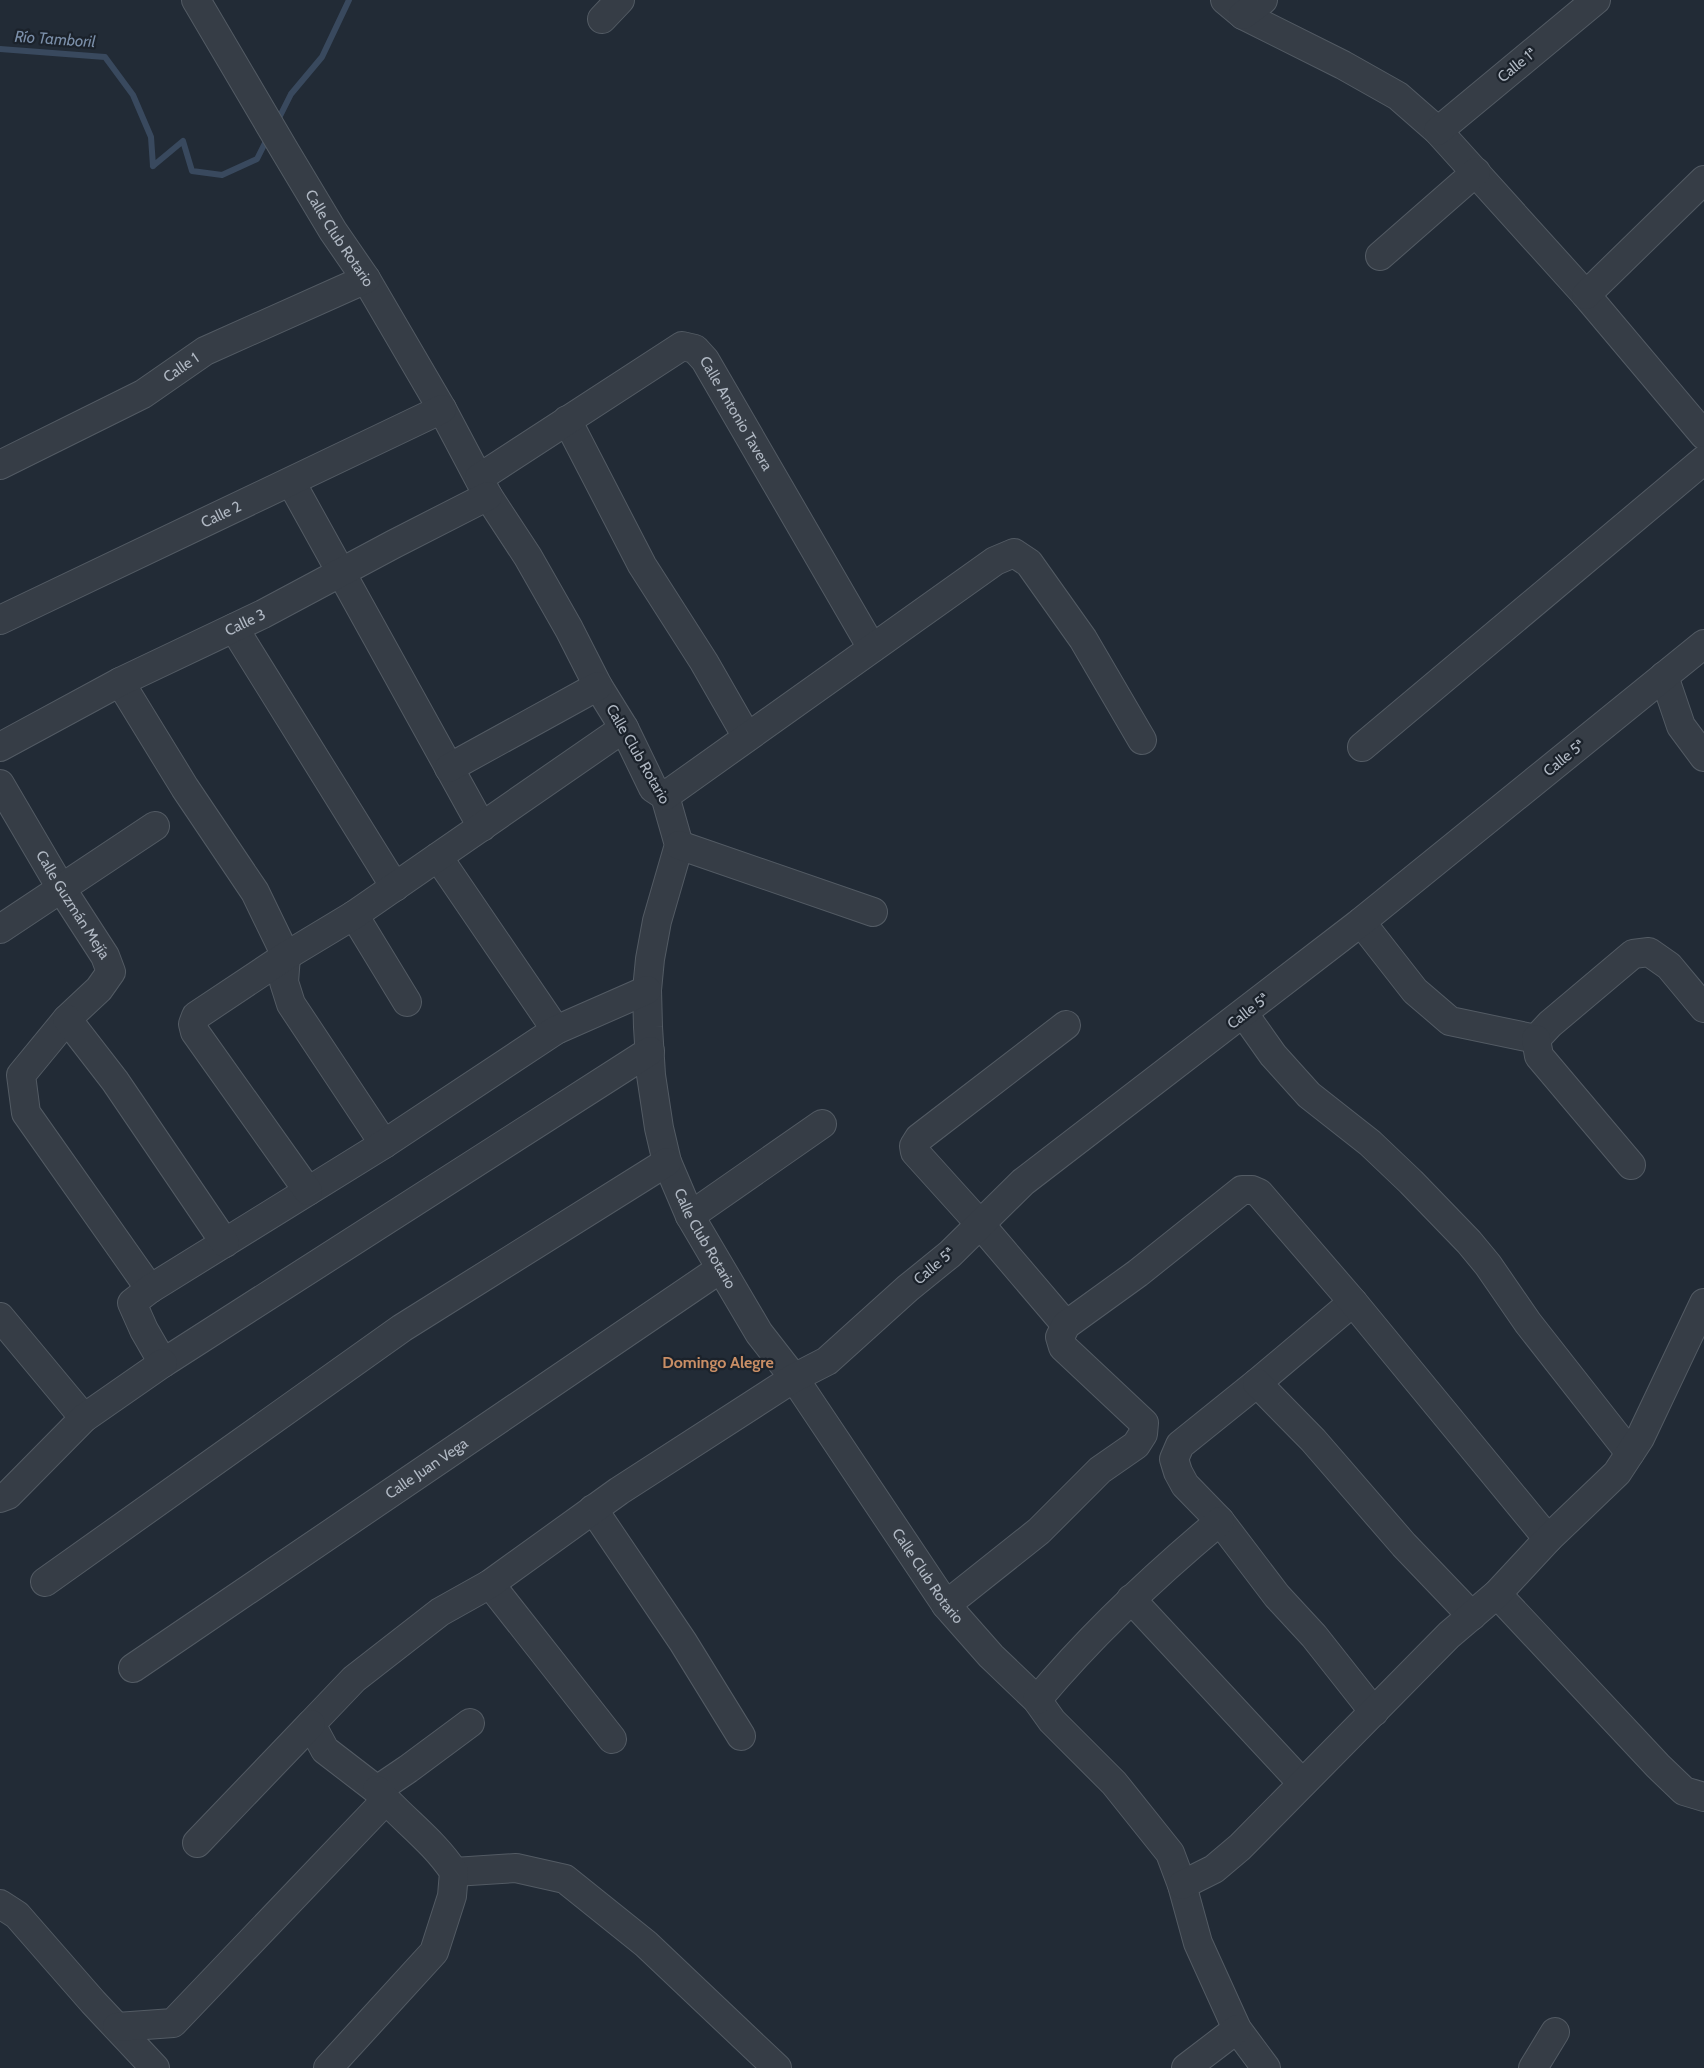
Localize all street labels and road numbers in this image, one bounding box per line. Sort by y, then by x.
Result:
street label: Calle 1ª [1494,44,1540,86]
street label: Calle Club Rotario [301,186,377,290]
street label: Calle 1 [160,349,202,386]
street label: Calle Antonio Tavera [696,353,777,474]
street label: Calle 2 [198,497,244,532]
street label: Calle 3 [222,605,268,640]
street label: Calle Club Rotario [602,701,674,807]
street label: Calle 5ª [1540,736,1588,780]
street label: Calle Guzmán Mejía [32,847,114,963]
street label: Calle 5ª [1224,989,1272,1033]
street label: Calle Club Rotario [670,1185,740,1292]
street label: Calle 5ª [910,1244,958,1288]
street label: Calle Juan Vega [382,1434,472,1503]
street label: Calle Club Rotario [888,1525,967,1627]

